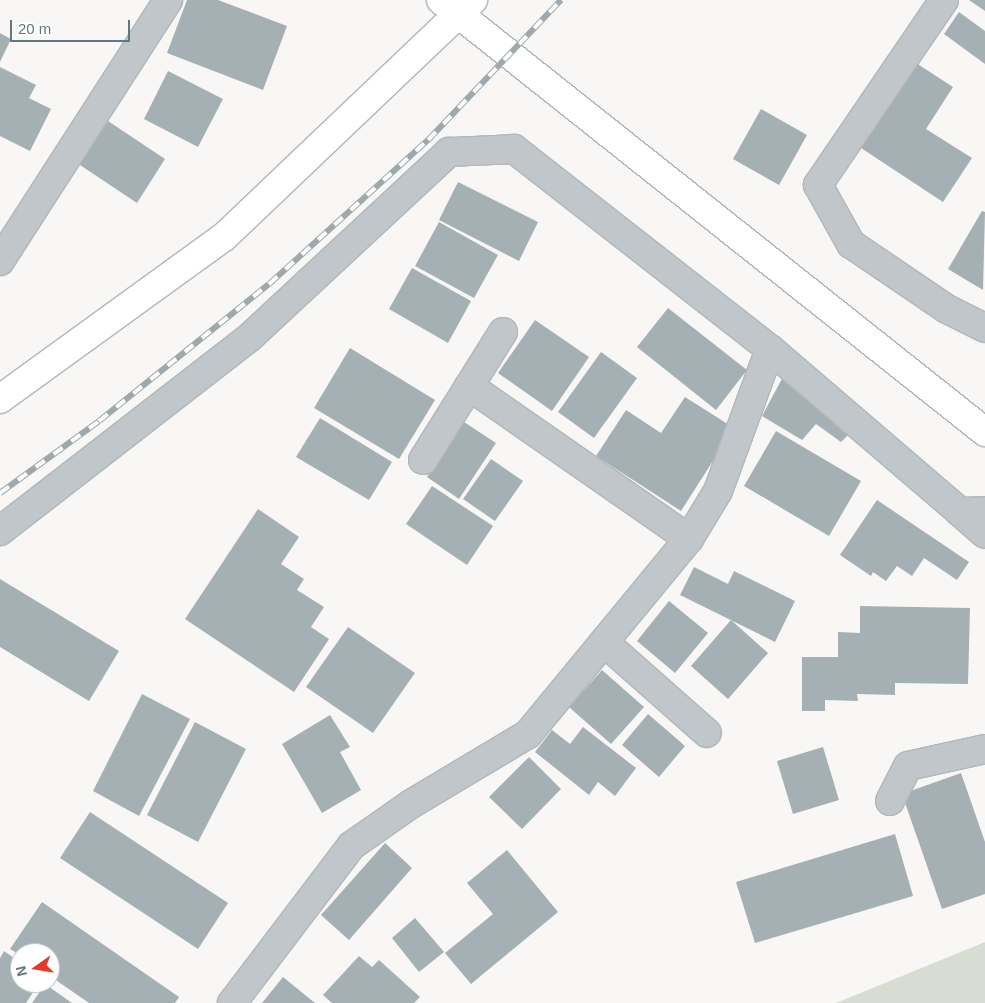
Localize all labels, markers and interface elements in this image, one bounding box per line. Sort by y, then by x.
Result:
scale bar [12,10,132,42]
text: 20 m [18,20,51,37]
north arrow [10,943,60,993]
text: N [12,964,30,978]

